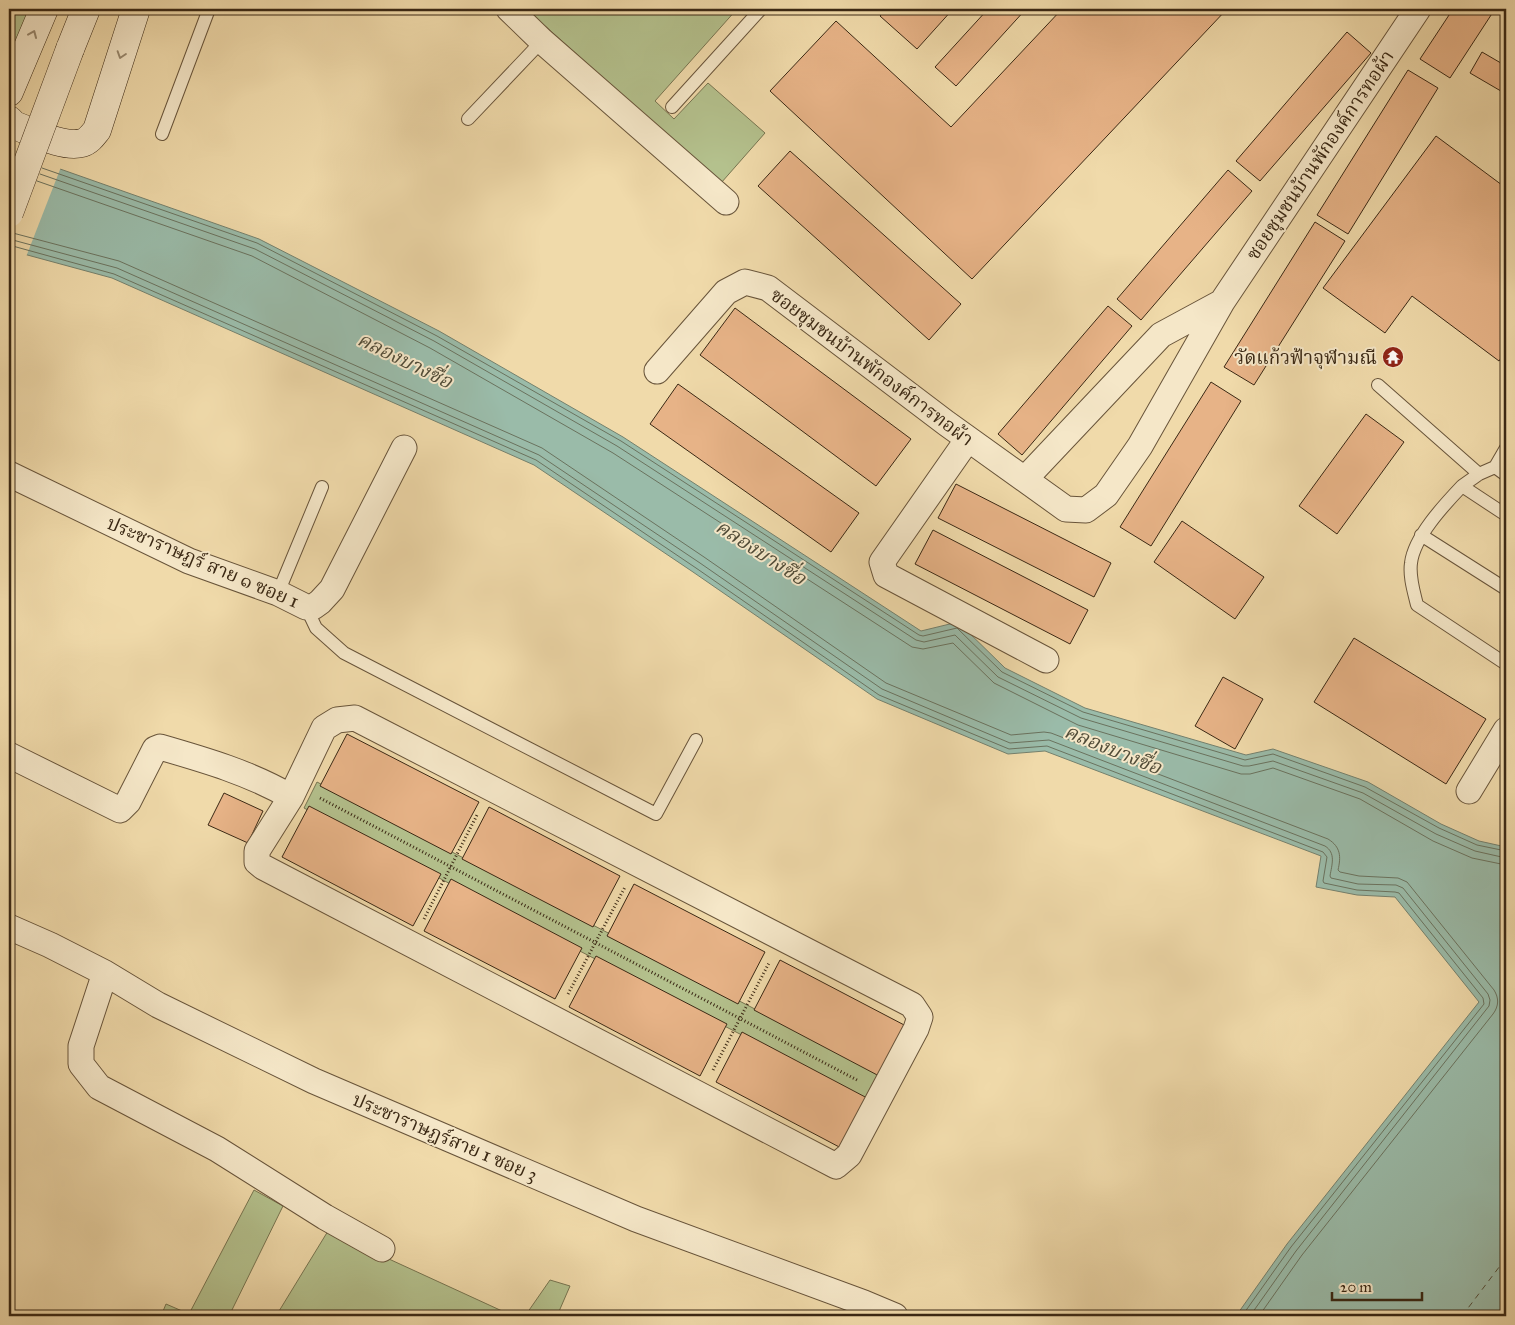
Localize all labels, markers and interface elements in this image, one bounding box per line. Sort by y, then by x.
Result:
one-way arrow [27,30,38,39]
street label: ซอยชุมชนบ้านพักองค์การทอผ้า [1241,46,1400,265]
one-way arrow [117,50,127,59]
street label: ซอยชุมชนบ้านพักองค์การทอผ้า [765,283,978,452]
water label: คลองบางซื่อ [354,324,459,394]
temple icon: วัดแก้วฟ้าจุฬามณี [1381,345,1405,369]
place label: วัดแก้วฟ้าจุฬามณี [1234,346,1377,370]
street label: ประชาราษฎร์ สาย ๑ ซอย 1 [104,511,302,613]
water label: คลองบางซื่อ [712,512,813,591]
water label: คลองบางซื่อ [1061,716,1167,780]
street label: ประชาราษฎร์สาย 1 ซอย 3 [349,1088,541,1186]
scale bar [1332,1270,1422,1302]
text: 20 m [1340,1278,1372,1296]

